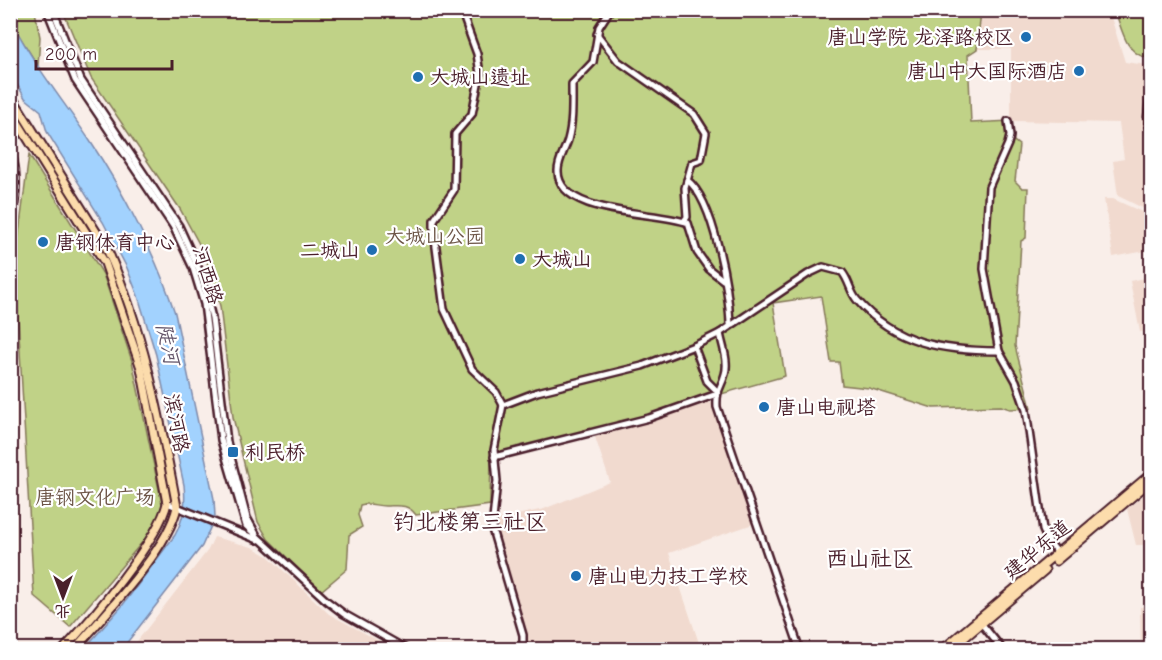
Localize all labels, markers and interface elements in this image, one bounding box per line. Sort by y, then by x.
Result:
place label: 唐山学院 龙泽路校区 [827,26,1014,49]
marker: 唐山学院 龙泽路校区 [1019,30,1033,44]
scale bar [36,33,172,71]
text: 200 m [45,44,97,65]
place label: 唐山中大国际酒店 [907,60,1067,83]
marker: 唐山中大国际酒店 [1072,64,1086,78]
place label: 大城山遗址 [430,66,530,89]
marker: 大城山遗址 [411,70,425,84]
park label: 大城山公园 [385,225,485,248]
place label: 唐钢体育中心 [55,231,175,254]
marker: 唐钢体育中心 [36,235,50,249]
place label: 二城山 [300,239,360,262]
street label: 河西路 [188,243,228,308]
marker: 二城山 [365,243,379,257]
place label: 大城山 [532,248,592,271]
marker: 大城山 [513,252,527,266]
water label: 陡河 [152,321,185,370]
street label: 滨河路 [159,391,194,456]
place label: 唐山电视塔 [776,396,876,419]
marker: 唐山电视塔 [757,400,771,414]
place label: 利民桥 [245,441,305,464]
marker: 利民桥 [226,445,240,459]
park label: 唐钢文化广场 [35,486,155,509]
district label: 钓北楼第三社区 [393,509,547,535]
street label: 建华东道 [999,515,1075,584]
district label: 西山社区 [826,546,914,572]
place label: 唐山电力技工学校 [588,565,748,588]
north arrow [33,567,93,627]
marker: 唐山电力技工学校 [569,569,583,583]
text: 北 [55,602,71,620]

